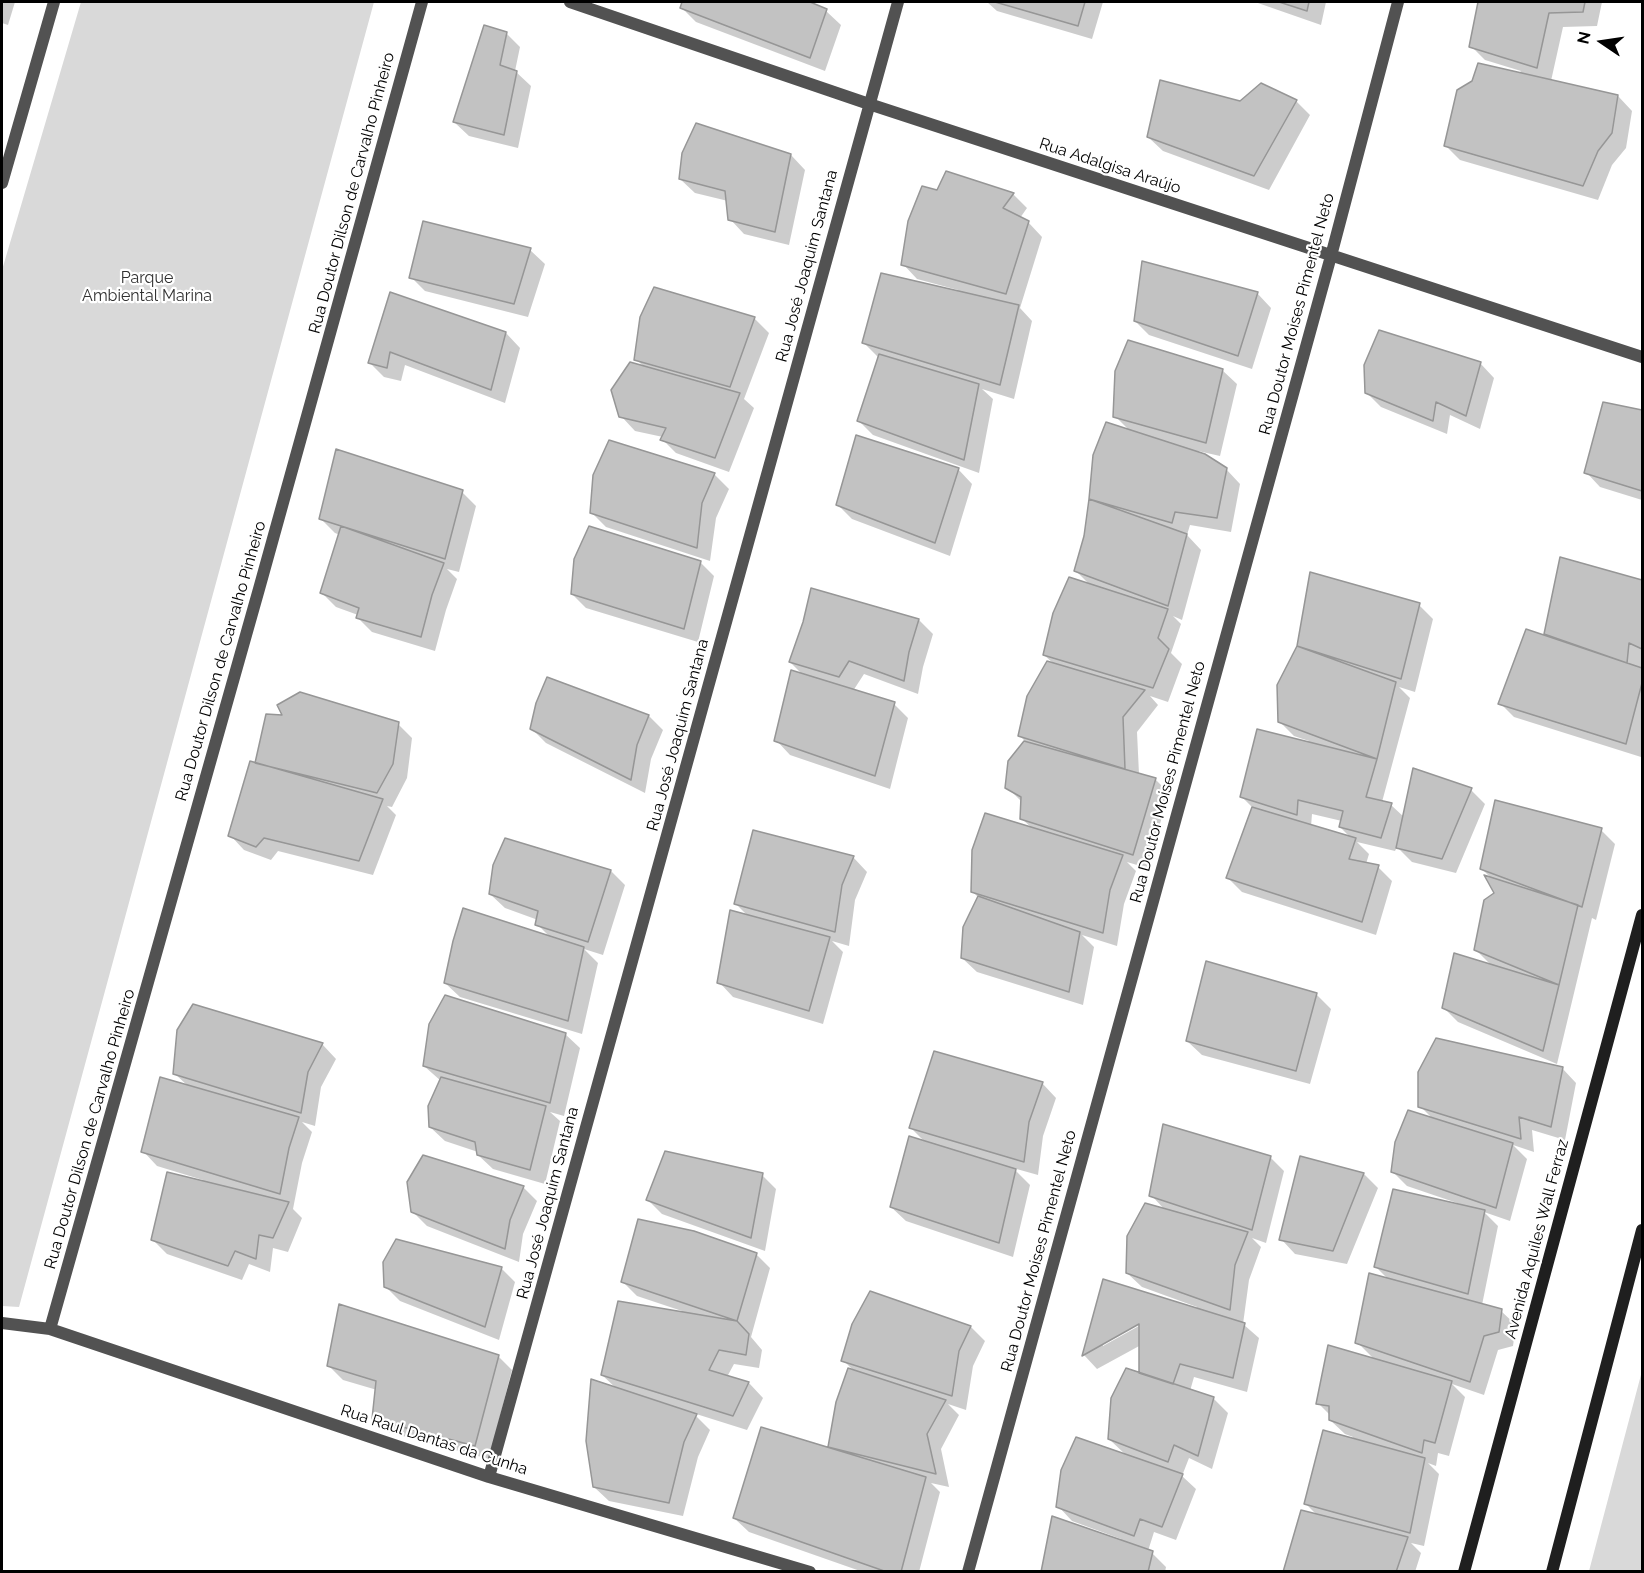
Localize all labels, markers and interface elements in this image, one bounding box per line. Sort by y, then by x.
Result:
north arrow [1572,12,1632,72]
text: N [1573,30,1595,46]
street label: Rua Doutor Dilson de Carvalho Pinheiro [305,50,399,336]
street label: Rua Adalgisa Araújo [1037,134,1183,198]
street label: Rua José Joaquim Santana [772,168,842,364]
street label: Rua Doutor Moises Pimentel Neto [1255,191,1339,437]
park label: Parque Ambiental Marina [82,268,212,306]
street label: Rua Doutor Dilson de Carvalho Pinheiro [172,519,270,803]
street label: Rua José Joaquim Santana [643,637,713,833]
street label: Rua Doutor Moises Pimentel Neto [1126,659,1210,905]
street label: Rua Doutor Dilson de Carvalho Pinheiro [41,987,139,1271]
street label: Rua José Joaquim Santana [513,1105,583,1301]
street label: Rua Doutor Moises Pimentel Neto [997,1128,1081,1374]
street label: Avenida Aquiles Wall Ferraz [1501,1137,1573,1341]
street label: Rua Raul Dantas da Cunha [338,1401,530,1479]

